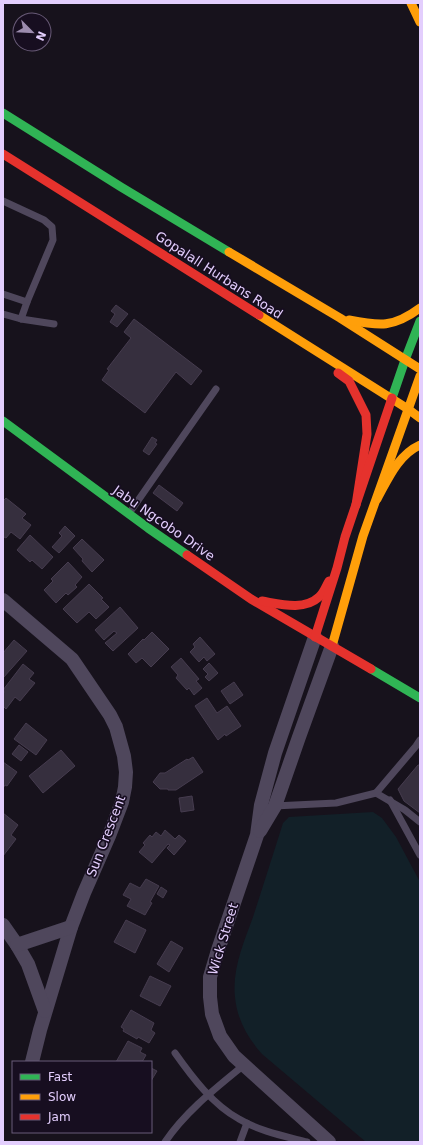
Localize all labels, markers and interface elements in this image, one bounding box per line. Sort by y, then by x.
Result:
north arrow [12,12,52,52]
text: N [33,29,48,43]
street label: Gopalall Hurbans Road [153,228,285,322]
street label: Jabu Ngcobo Drive [110,482,218,564]
street label: Sun Crescent [84,793,128,879]
street label: Wick Street [205,901,241,977]
legend [12,1061,152,1133]
text: Fast [48,1070,72,1084]
text: Slow [48,1090,76,1104]
text: Jam [47,1110,71,1124]

